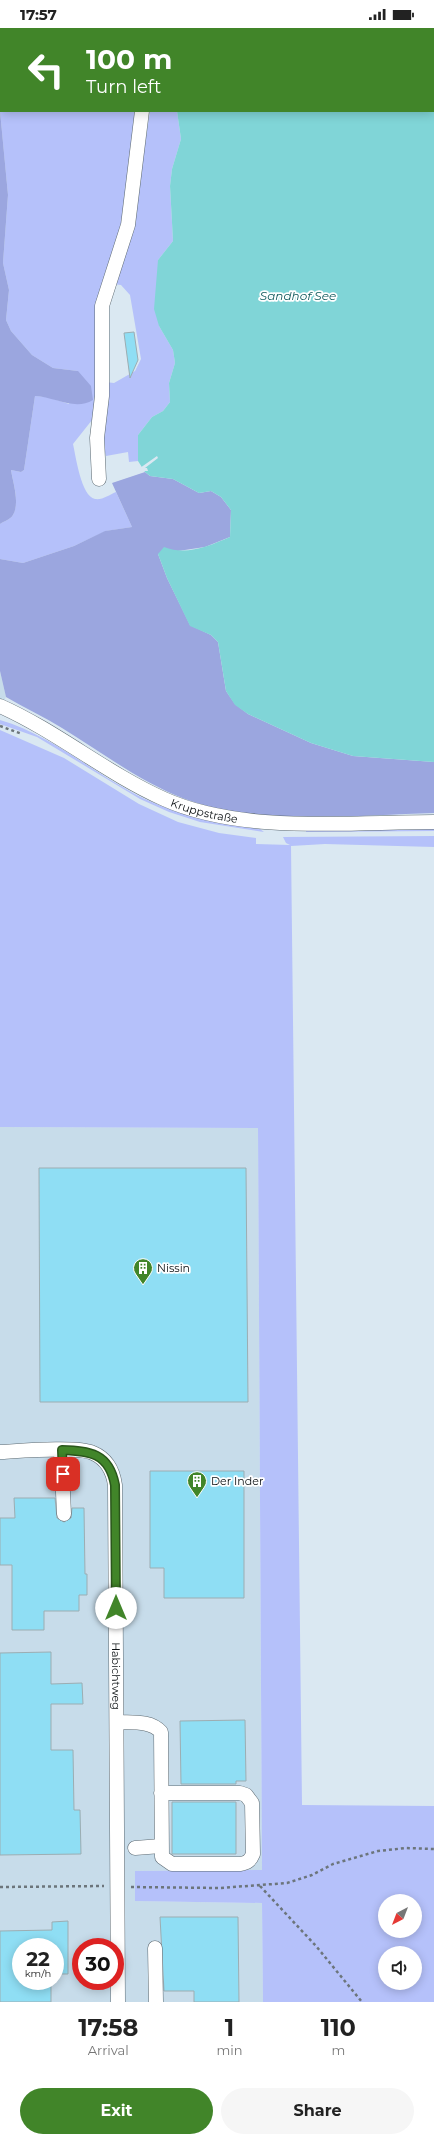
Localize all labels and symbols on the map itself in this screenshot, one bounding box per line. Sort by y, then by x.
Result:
water label: Sandhof See [260,288,336,303]
street label: Kruppstraße [169,796,239,826]
building icon: Nissin [132,1257,154,1285]
place label: Nissin [157,1261,190,1275]
pin [46,1457,80,1491]
building icon: Der Inder [186,1470,208,1498]
place label: Der Inder [211,1474,263,1488]
position arrow [95,1587,137,1629]
street label: Habichtweg [109,1642,123,1710]
north arrow [378,1894,422,1938]
speed limit sign: 30 [72,1938,124,1990]

